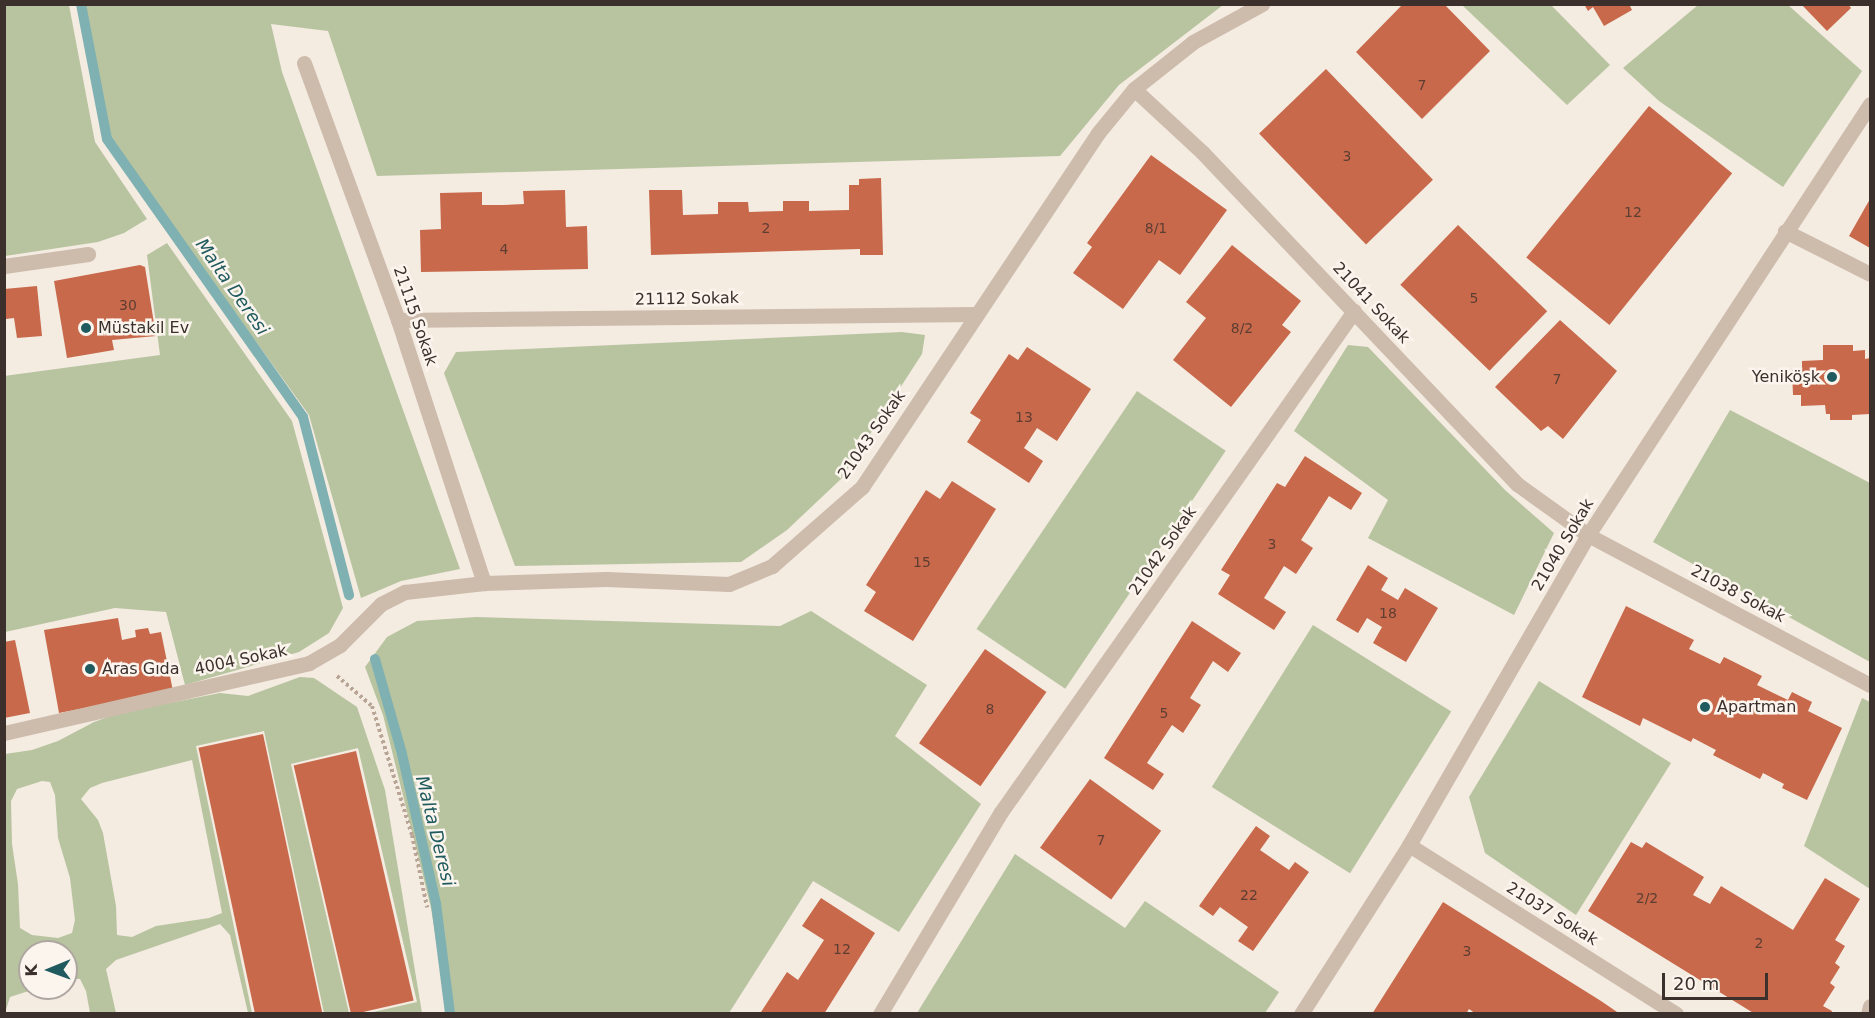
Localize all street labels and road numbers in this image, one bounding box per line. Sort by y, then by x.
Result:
street label: 21041 Sokak [1329,258,1413,348]
street label: 21115 Sokak [389,264,441,368]
street label: 21112 Sokak [635,288,739,310]
street label: 21043 Sokak [834,387,910,483]
street label: 21040 Sokak [1528,495,1598,595]
street label: 21042 Sokak [1125,503,1201,599]
street label: 21038 Sokak [1688,561,1788,627]
street label: 4004 Sokak [193,641,289,679]
street label: 21037 Sokak [1503,878,1601,950]

